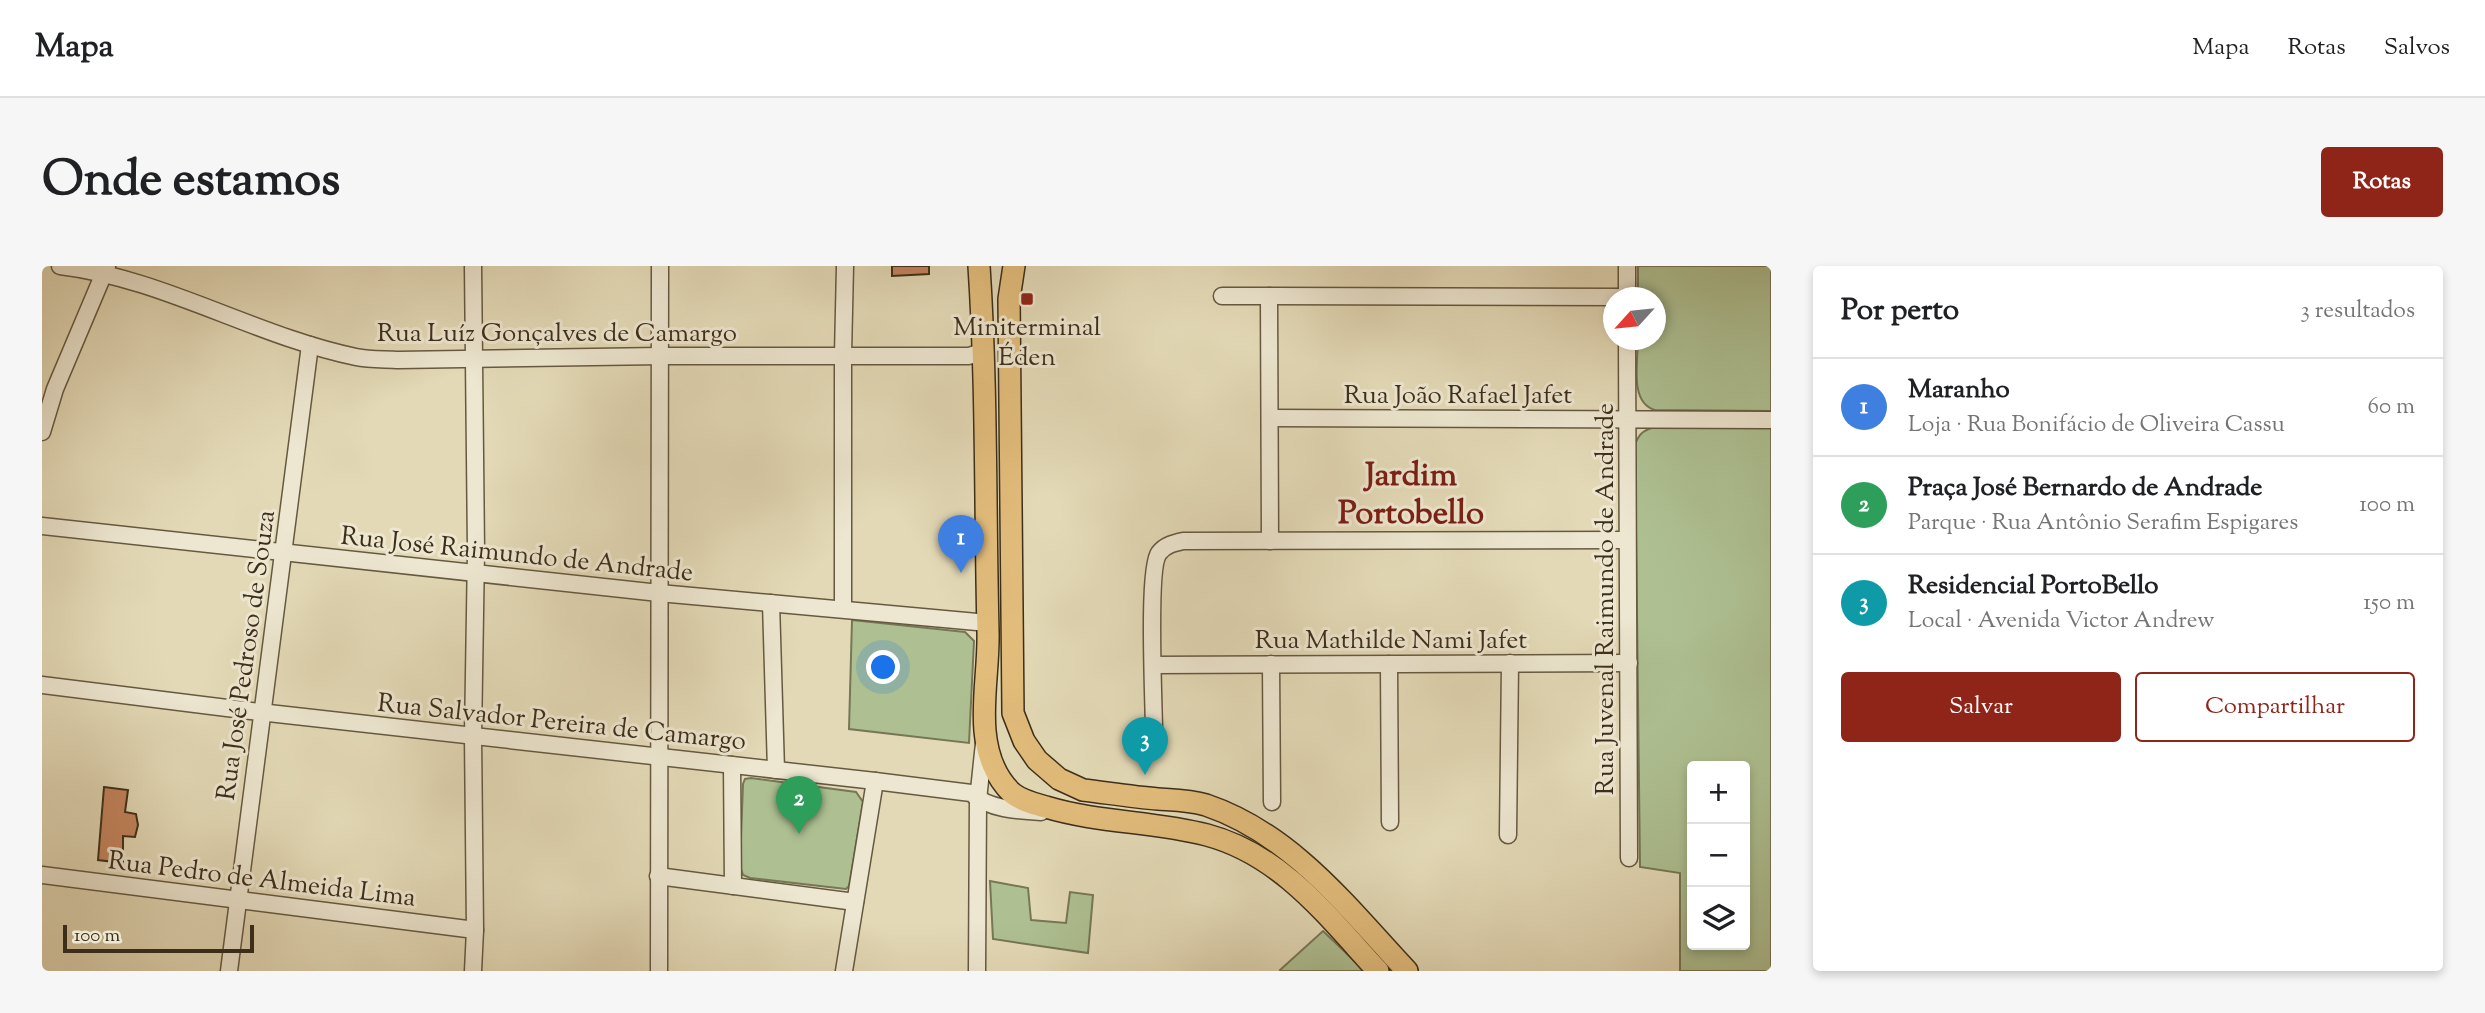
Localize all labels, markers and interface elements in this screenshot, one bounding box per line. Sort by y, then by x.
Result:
text: Mapa [35,24,114,72]
text: Mapa [2192,31,2250,65]
text: Rotas [2288,31,2346,65]
text: Salvos [2384,31,2450,65]
text: Onde estamos [42,147,340,217]
button: Rotas [2321,147,2443,217]
north arrow [1603,287,1666,350]
text: Por perto [1841,290,1959,333]
marker: Miniterminal Éden [1019,291,1035,307]
text: 3 resultados [2300,295,2415,328]
place label: Miniterminal Éden [953,310,1101,377]
street label: Rua Luíz Gonçalves de Camargo [377,316,737,353]
text: Maranho [1908,372,2010,409]
street label: Rua João Rafael Jafet [1344,378,1572,415]
text: 1 [1860,391,1868,424]
text: 60 m [2367,391,2415,424]
street label: Rua Juvenal Raimundo de Andrade [1588,403,1625,795]
text: Loja · Rua Bonifácio de Oliveira Cassu [1908,409,2285,442]
district label: Jardim Portobello [1338,453,1484,539]
text: Praça José Bernardo de Andrade [1908,470,2262,507]
text: 2 [1859,489,1869,522]
text: 100 m [2359,489,2415,522]
text: Parque · Rua Antônio Serafim Espigares [1908,507,2298,540]
street label: Rua José Pedroso de Souza [209,508,286,803]
pin: 1 [938,515,984,573]
street label: Rua José Raimundo de Andrade [339,519,695,592]
text: Residencial PortoBello [1908,568,2159,605]
text: 3 [1859,587,1869,620]
text: 150 m [2363,587,2415,620]
text: Local · Avenida Victor Andrew [1908,605,2214,638]
street label: Rua Mathilde Nami Jafet [1255,623,1527,660]
your location [866,650,900,684]
button: Salvar [1841,672,2121,742]
button: Compartilhar [2135,672,2415,742]
street label: Rua Salvador Pereira de Camargo [376,686,748,761]
pin: 3 [1122,717,1168,775]
map controls [1687,761,1750,950]
button: + [1687,761,1750,824]
pin: 2 [776,776,822,834]
button: − [1687,824,1750,887]
street label: Rua Pedro de Almeida Lima [106,843,418,918]
button: layers [1687,887,1750,950]
scale bar [63,922,254,954]
text: 100 m [74,923,120,950]

